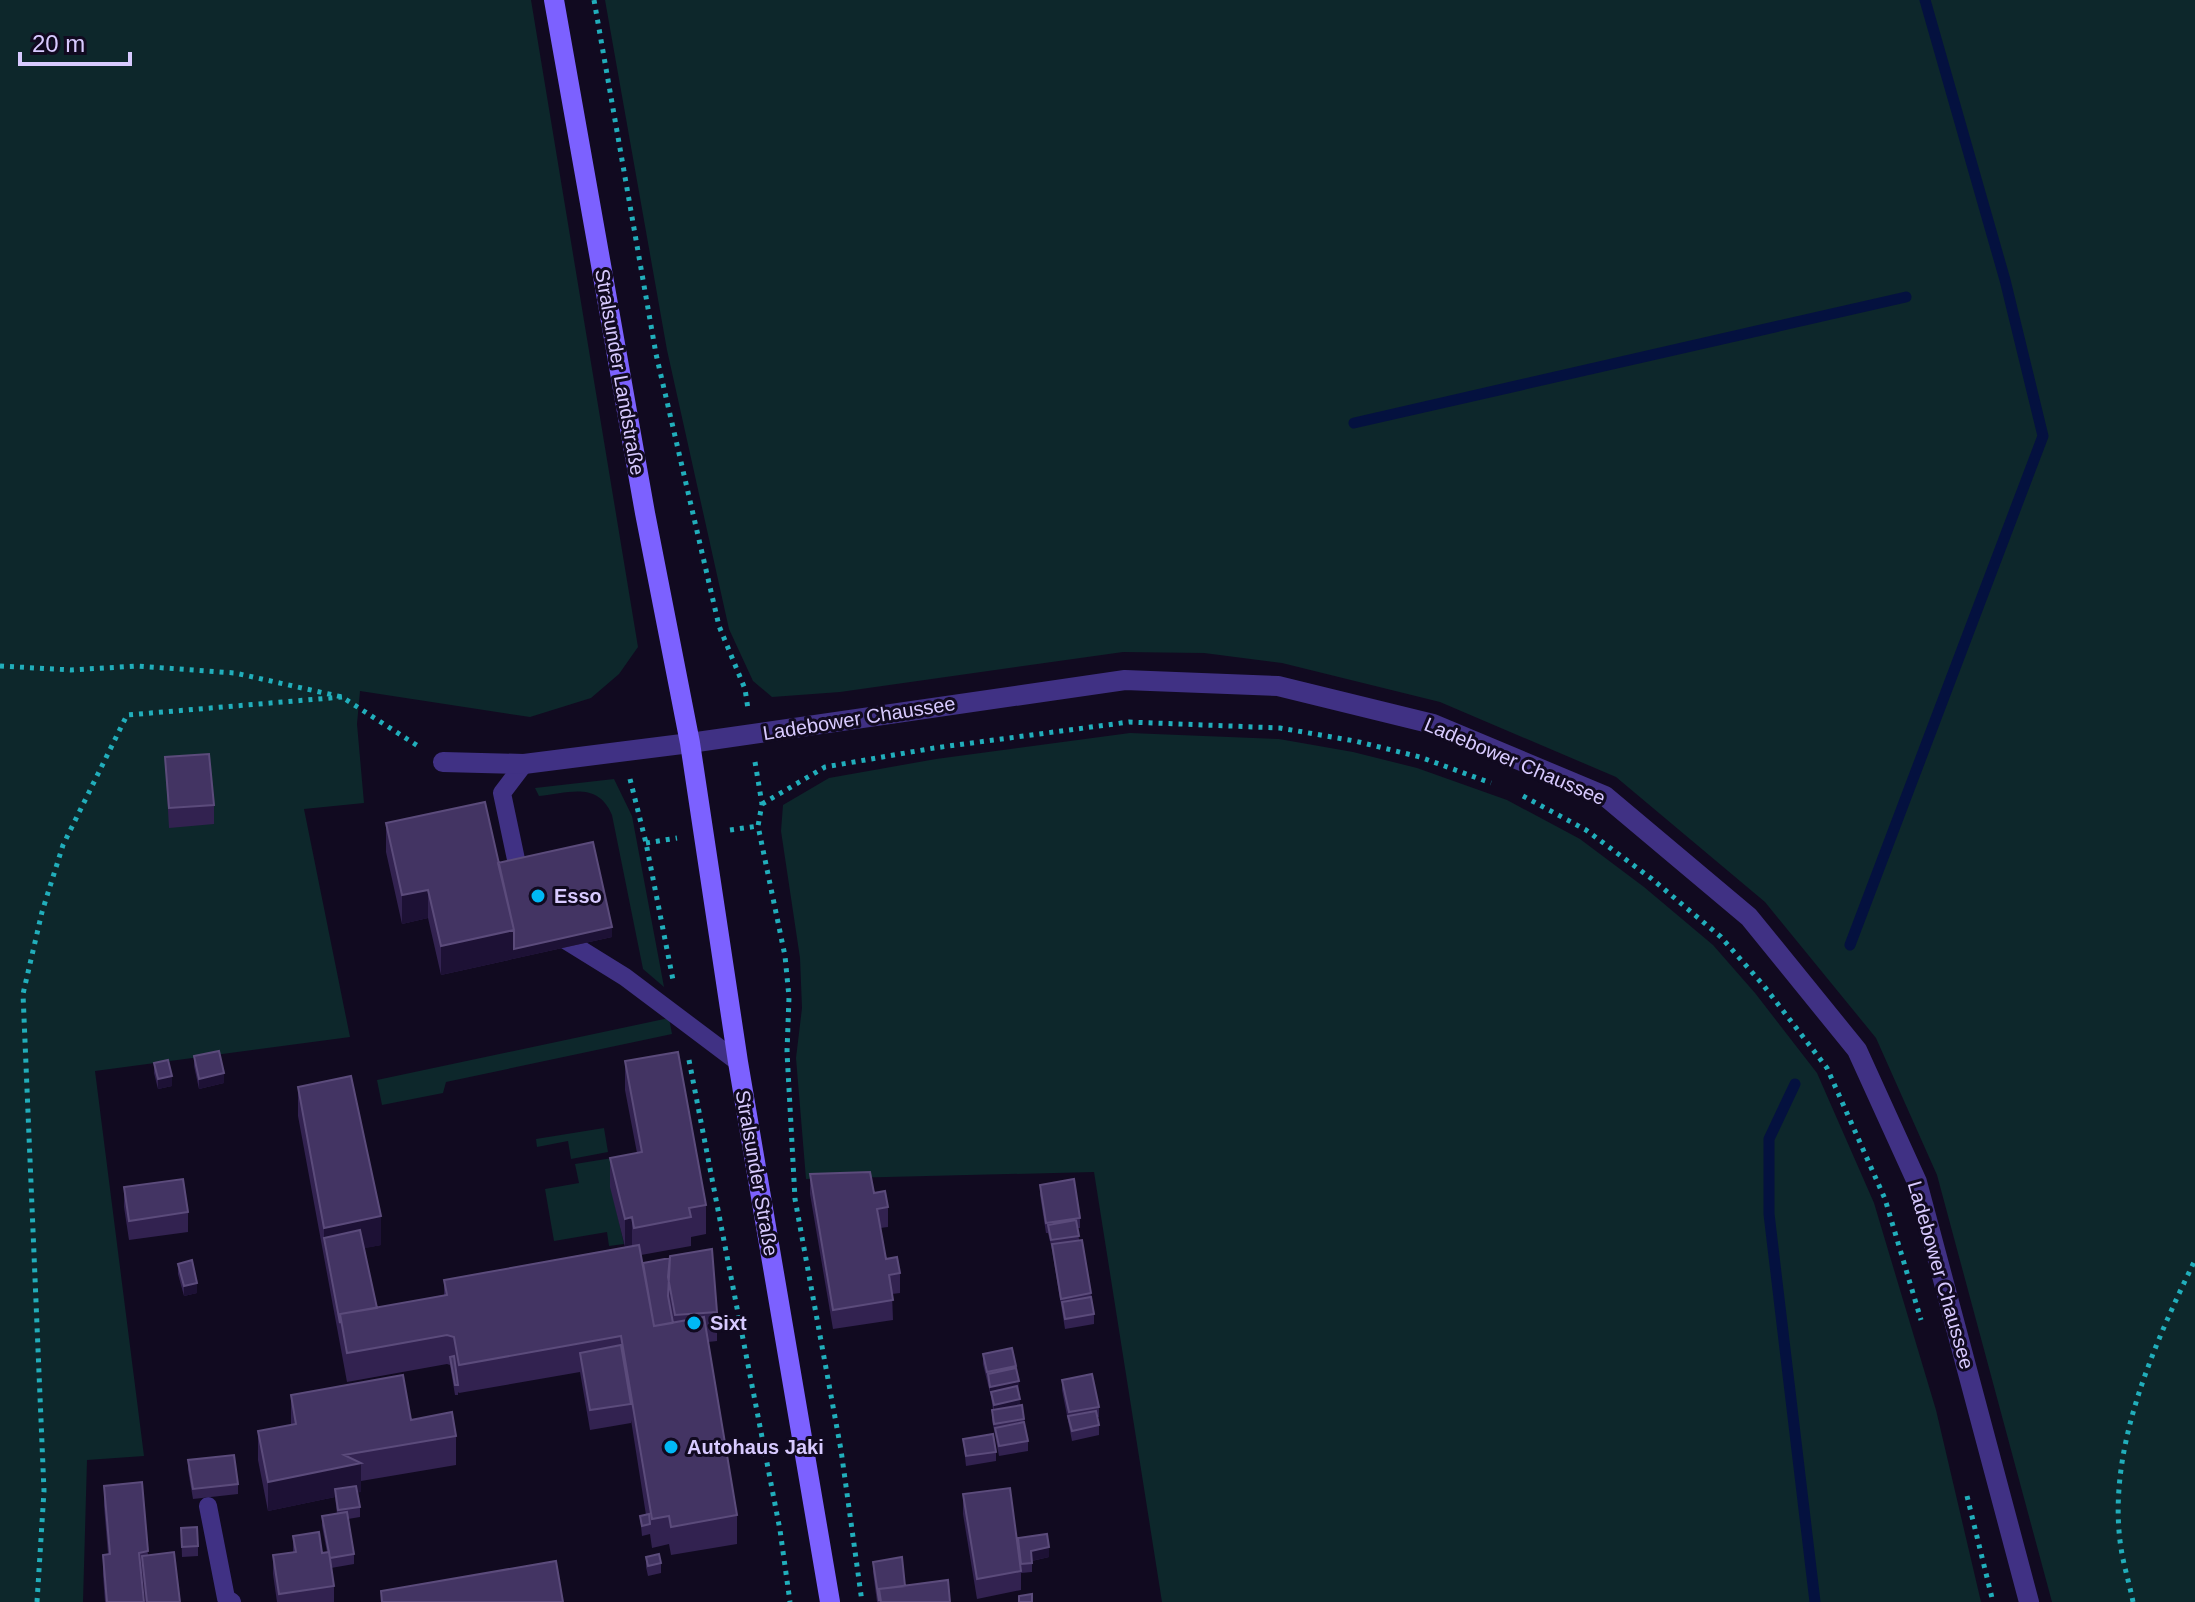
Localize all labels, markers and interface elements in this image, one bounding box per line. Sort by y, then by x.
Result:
scale bar [20,16,130,66]
text: 20 m [32,30,85,57]
street label: Stralsunder Landstraße [591,267,649,477]
street label: Ladebower Chaussee [761,692,957,744]
street label: Ladebower Chaussee [1421,713,1609,809]
place label: Esso [554,885,602,907]
marker: Esso [529,887,547,905]
street label: Stralsunder Straße [732,1088,782,1258]
street label: Ladebower Chaussee [1904,1178,1978,1372]
place label: Sixt [710,1312,747,1334]
marker: Sixt [685,1314,703,1332]
place label: Autohaus Jaki [687,1436,824,1458]
marker: Autohaus Jaki [662,1438,680,1456]

